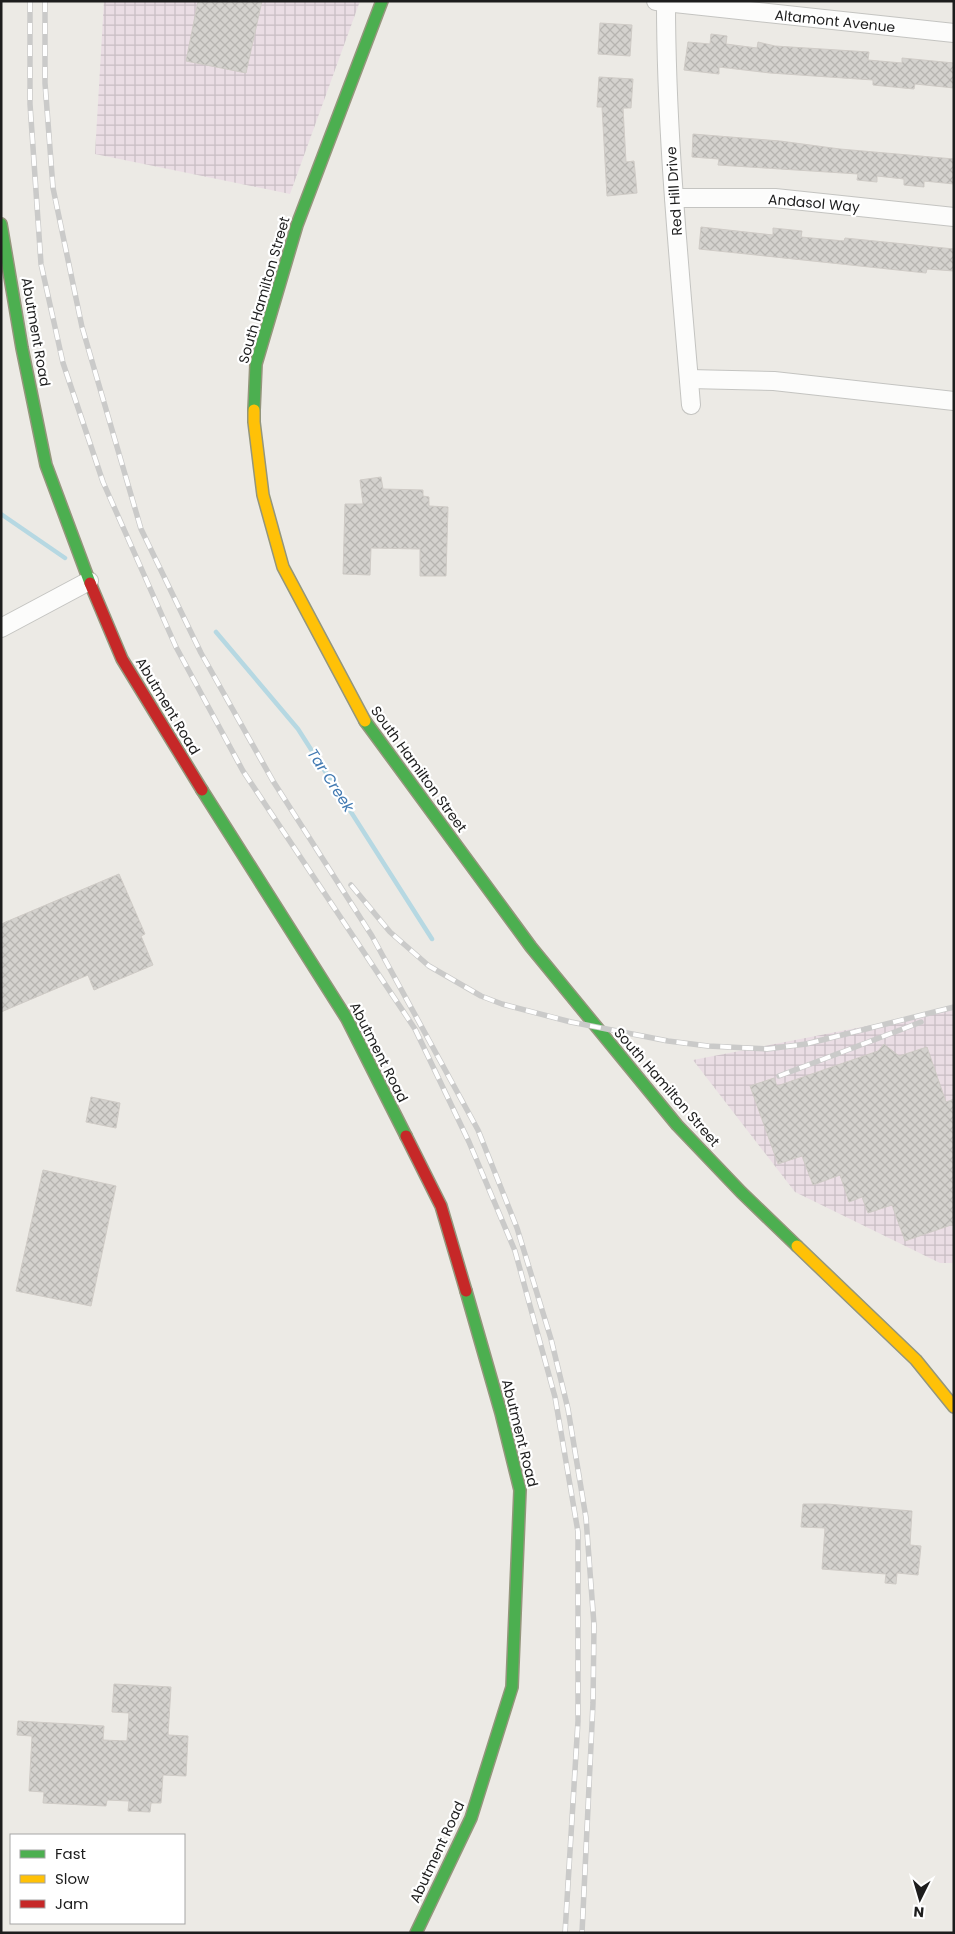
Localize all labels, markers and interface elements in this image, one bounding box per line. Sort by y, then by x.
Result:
street label: Altamont Avenue [774,5,897,37]
street label: Red Hill Drive [661,145,687,236]
street label: Andasol Way [767,189,861,217]
street label: South Hamilton Street [233,214,295,366]
street label: Abutment Road [17,276,55,388]
street label: Abutment Road [131,654,205,758]
street label: South Hamilton Street [366,702,472,836]
water label: Tar Creek [303,744,360,817]
street label: Abutment Road [345,998,413,1106]
street label: South Hamilton Street [610,1023,724,1151]
street label: Abutment Road [497,1377,543,1489]
street label: Abutment Road [405,1798,469,1906]
legend [10,1834,185,1924]
text: Fast [55,1843,86,1864]
text: Slow [55,1868,90,1889]
north arrow [895,1874,945,1924]
text: Jam [55,1893,89,1914]
text: N [913,1902,925,1922]

